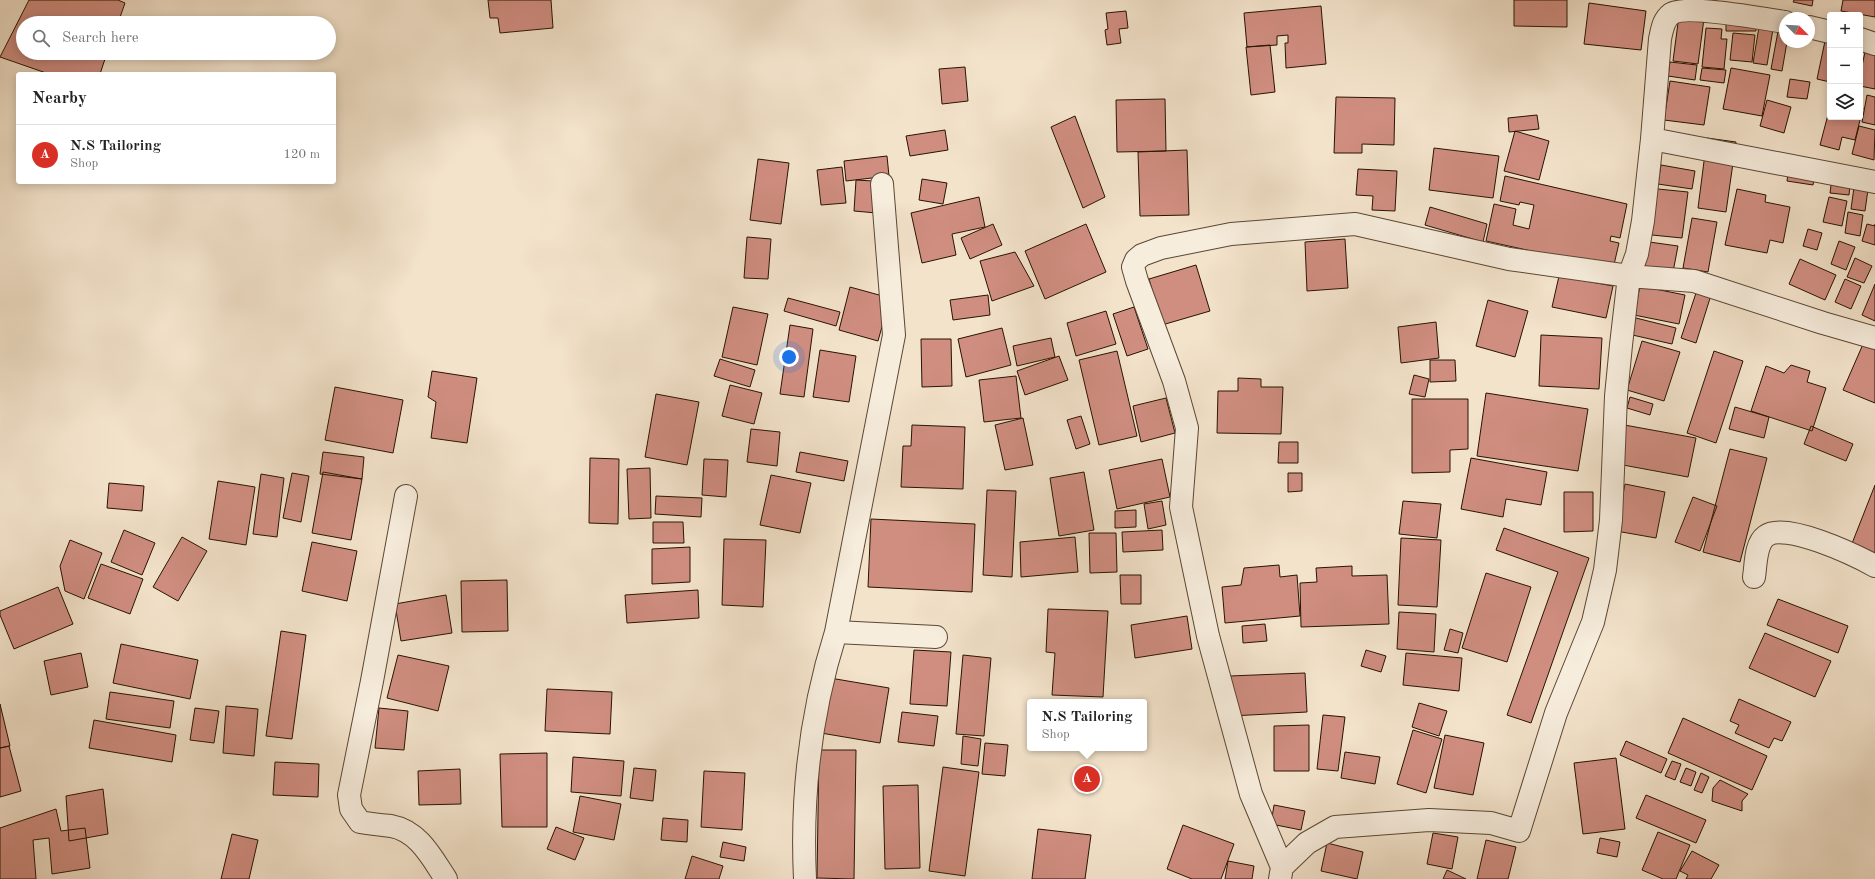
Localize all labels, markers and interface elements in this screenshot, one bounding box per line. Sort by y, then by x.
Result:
north arrow [1779,12,1815,48]
map controls [1827,12,1863,120]
button: + [1827,12,1863,48]
search box [16,16,336,60]
icon: search [30,27,52,49]
text: Search here [62,31,139,46]
button: − [1827,48,1863,84]
button: layers [1827,84,1863,120]
text: Nearby [32,90,87,107]
text: N.S Tailoring [70,139,161,154]
text: A [40,148,50,161]
text: 120 m [283,148,320,161]
text: Shop [70,157,98,170]
your location [779,347,799,367]
popup [1027,699,1147,751]
text: N.S Tailoring [1042,710,1132,725]
text: Shop [1042,728,1070,741]
pin: A [1074,764,1100,794]

